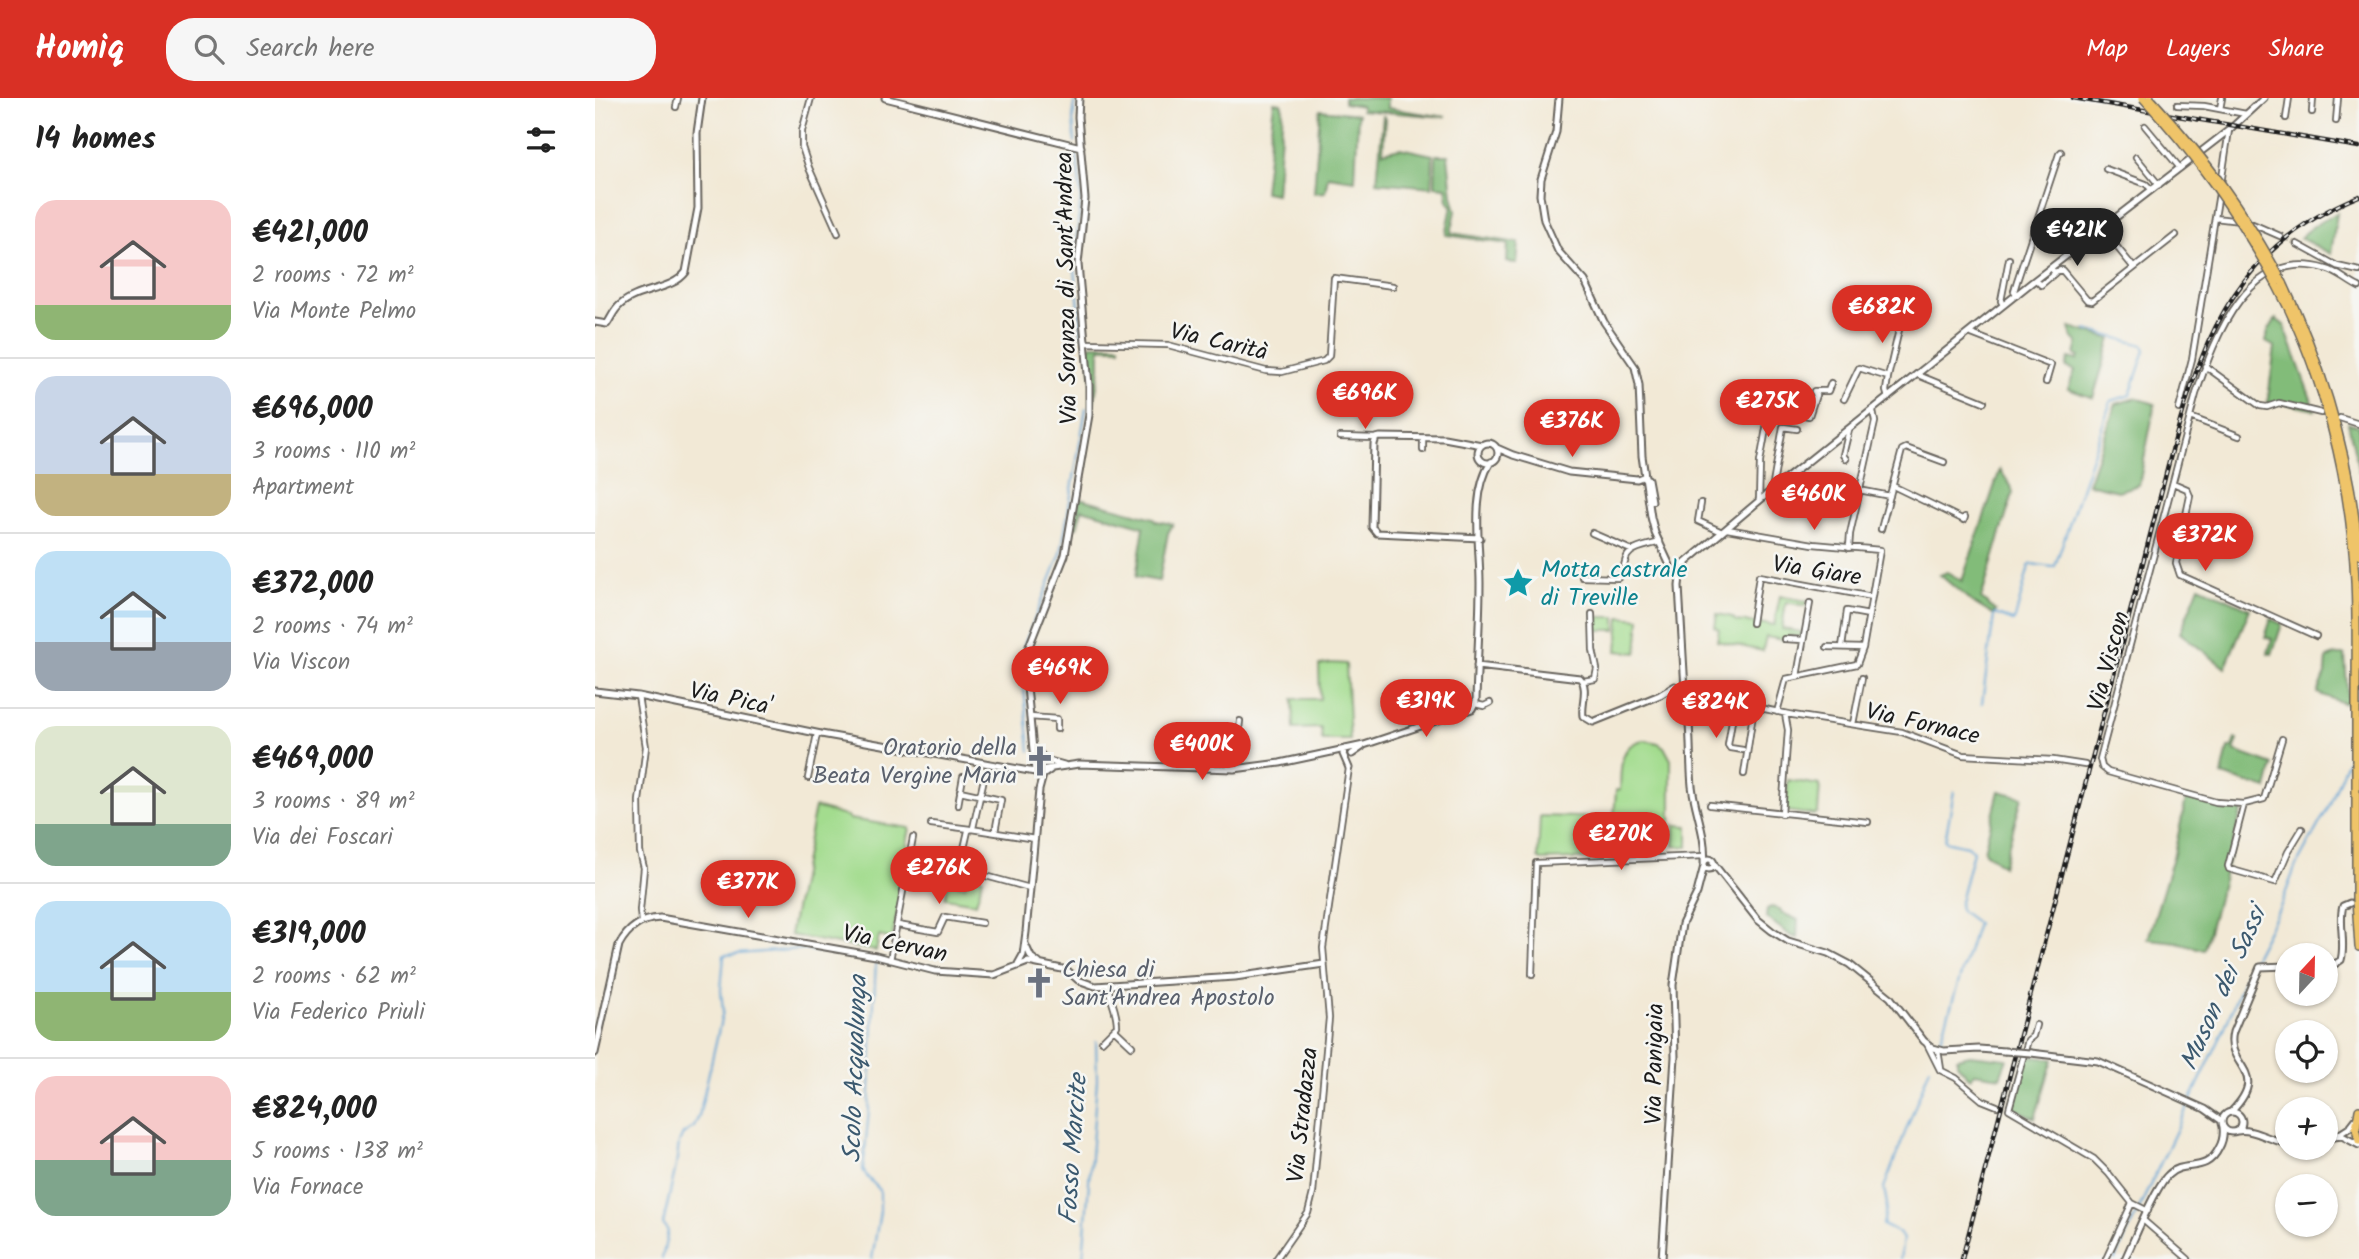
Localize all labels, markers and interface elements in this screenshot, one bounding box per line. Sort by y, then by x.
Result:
search box [166,18,656,81]
text: Homiq [35,23,124,76]
text: Search here [246,28,374,70]
icon: search [190,30,228,68]
text: Map [2086,30,2128,69]
text: Layers [2166,30,2230,69]
text: Share [2268,30,2324,69]
text: 14 homes [35,116,156,164]
icon: filters [522,121,560,159]
street label: Via Soranza di Sant'Andrea [1046,151,1089,425]
pin: €421K [2028,208,2126,268]
text: €421,000 [252,210,368,258]
text: €421K [2046,213,2108,249]
icon: home [91,228,175,312]
text: 2 rooms · 72 m² [252,258,414,294]
pin: €682K [1833,286,1931,345]
text: €682K [1848,290,1916,326]
text: Via Monte Pelmo [252,294,416,330]
street label: Via Carità [1166,312,1271,373]
pin: €696K [1316,372,1414,431]
text: €696K [1333,376,1398,412]
pin: €275K [1719,380,1817,439]
text: €275K [1736,384,1800,420]
text: €696,000 [252,386,373,434]
pin: €376K [1523,400,1621,459]
icon: home [91,404,175,488]
text: €376K [1540,404,1604,440]
text: 3 rooms · 110 m² [252,434,415,470]
text: Apartment [252,470,354,506]
pin: €460K [1765,472,1863,532]
text: €460K [1781,477,1847,513]
pin: €372K [2156,514,2254,573]
text: €372K [2172,518,2238,554]
street label: Via Giare [1769,545,1864,598]
place label: Motta castrale di Treville [1541,551,1688,618]
text: €372,000 [252,561,373,609]
place icon: Motta castrale di Treville [1501,566,1535,600]
icon: home [91,579,175,663]
street label: Via Viscon [2077,607,2142,716]
text: 2 rooms · 74 m² [252,609,413,645]
text: Via Viscon [252,645,350,681]
pin: €469K [1011,646,1109,706]
text: €469K [1027,651,1093,687]
street label: Via Pica' [686,672,776,727]
pin: €319K [1377,680,1475,739]
pin: €824K [1667,680,1765,740]
text: €319K [1396,684,1456,720]
text: €824K [1682,685,1750,721]
street label: Via Fornace [1862,692,1984,757]
pin: €400K [1153,722,1251,782]
text: €400K [1170,727,1234,763]
place label: Oratorio della Beata Vergine Maria [813,729,1017,796]
text: €469,000 [252,736,373,784]
church icon: Oratorio della Beata Vergine Maria [1023,744,1057,778]
icon: home [91,754,175,838]
text: 3 rooms · 89 m² [252,784,415,820]
pin: €270K [1572,812,1670,872]
text: €270K [1589,817,1653,853]
text: Via dei Foscari [252,820,393,856]
pin: €276K [890,846,988,906]
text: €276K [906,851,972,887]
pin: €377K [699,860,797,920]
text: €377K [717,865,779,901]
water label: Muson dei Sassi [2169,895,2281,1078]
text: €319,000 [252,911,366,959]
street label: Via Cervan [838,914,951,975]
icon: home [91,929,175,1013]
north arrow [2275,943,2338,1006]
map controls [2275,943,2338,1237]
place label: Chiesa di Sant'Andrea Apostolo [1062,951,1275,1018]
text: 2 rooms · 62 m² [252,959,416,995]
church icon: Chiesa di Sant'Andrea Apostolo [1022,966,1056,1000]
water label: Scolo Acqualunga [832,973,880,1163]
text: Via Federico Priuli [252,995,425,1031]
street label: Via Panigaia [1635,1003,1676,1125]
button: locate [2275,1020,2338,1083]
street label: Via Stradazza [1277,1045,1330,1185]
water label: Fosso Marcite [1048,1070,1100,1226]
text: €824,000 [252,1086,377,1134]
button: + [2275,1097,2338,1160]
icon: home [91,1104,175,1188]
text: 5 rooms · 138 m² [252,1134,423,1170]
text: Via Fornace [252,1170,363,1206]
button: − [2275,1174,2338,1237]

